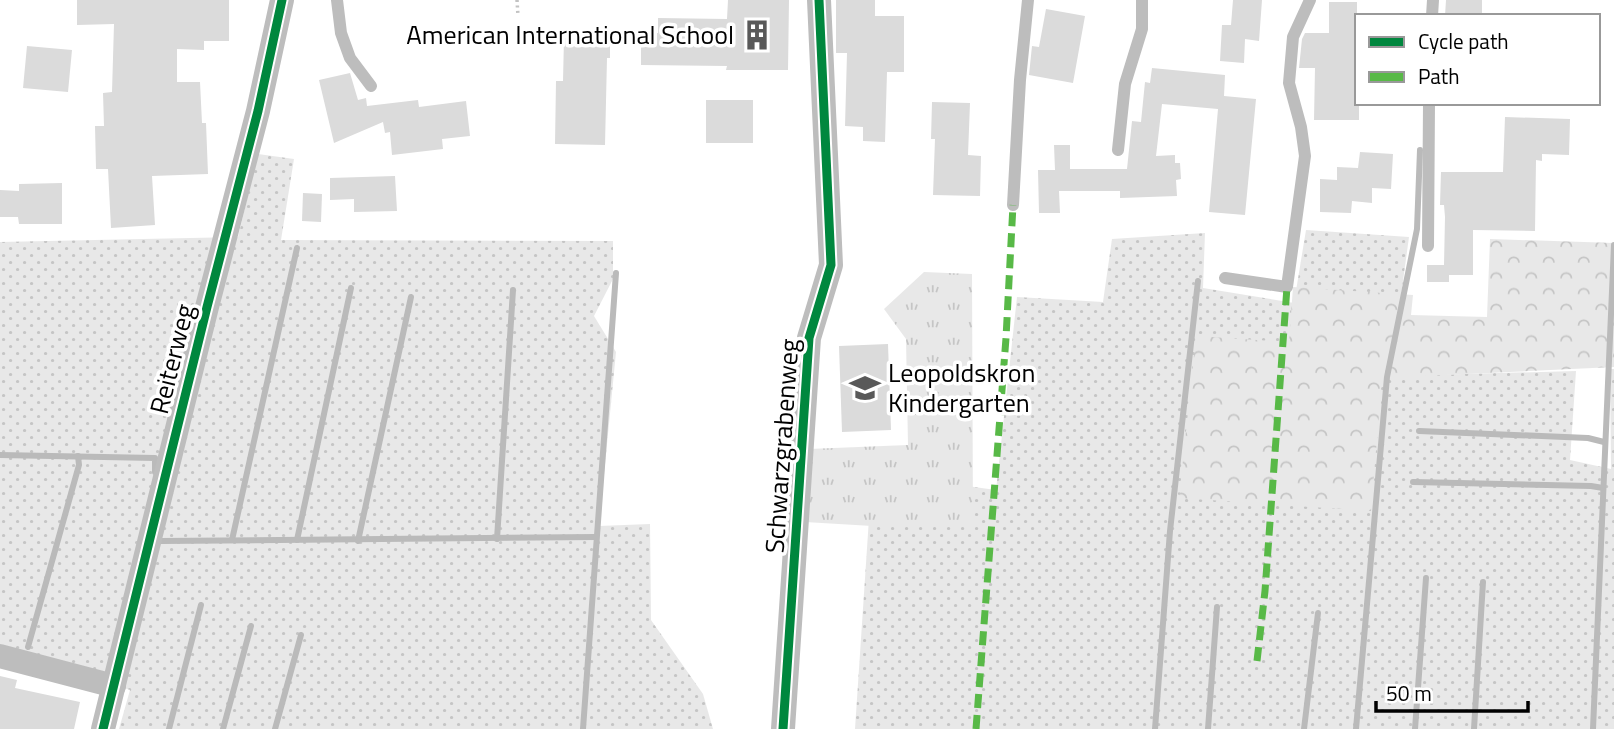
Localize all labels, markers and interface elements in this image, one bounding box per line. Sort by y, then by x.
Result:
legend [1355,14,1600,105]
place label: American International School [406,15,734,54]
building icon: American International School [740,18,774,52]
text: Cycle path [1418,25,1509,57]
text: Path [1418,60,1460,92]
street label: Reiterweg [139,300,204,418]
street label: Schwarzgrabenweg [755,337,808,555]
place label: Leopoldskron Kindergarten [888,353,1035,422]
school or university icon: Leopoldskron Kindergarten [848,371,882,405]
scale bar [1376,670,1528,714]
text: 50 m [1386,677,1432,709]

